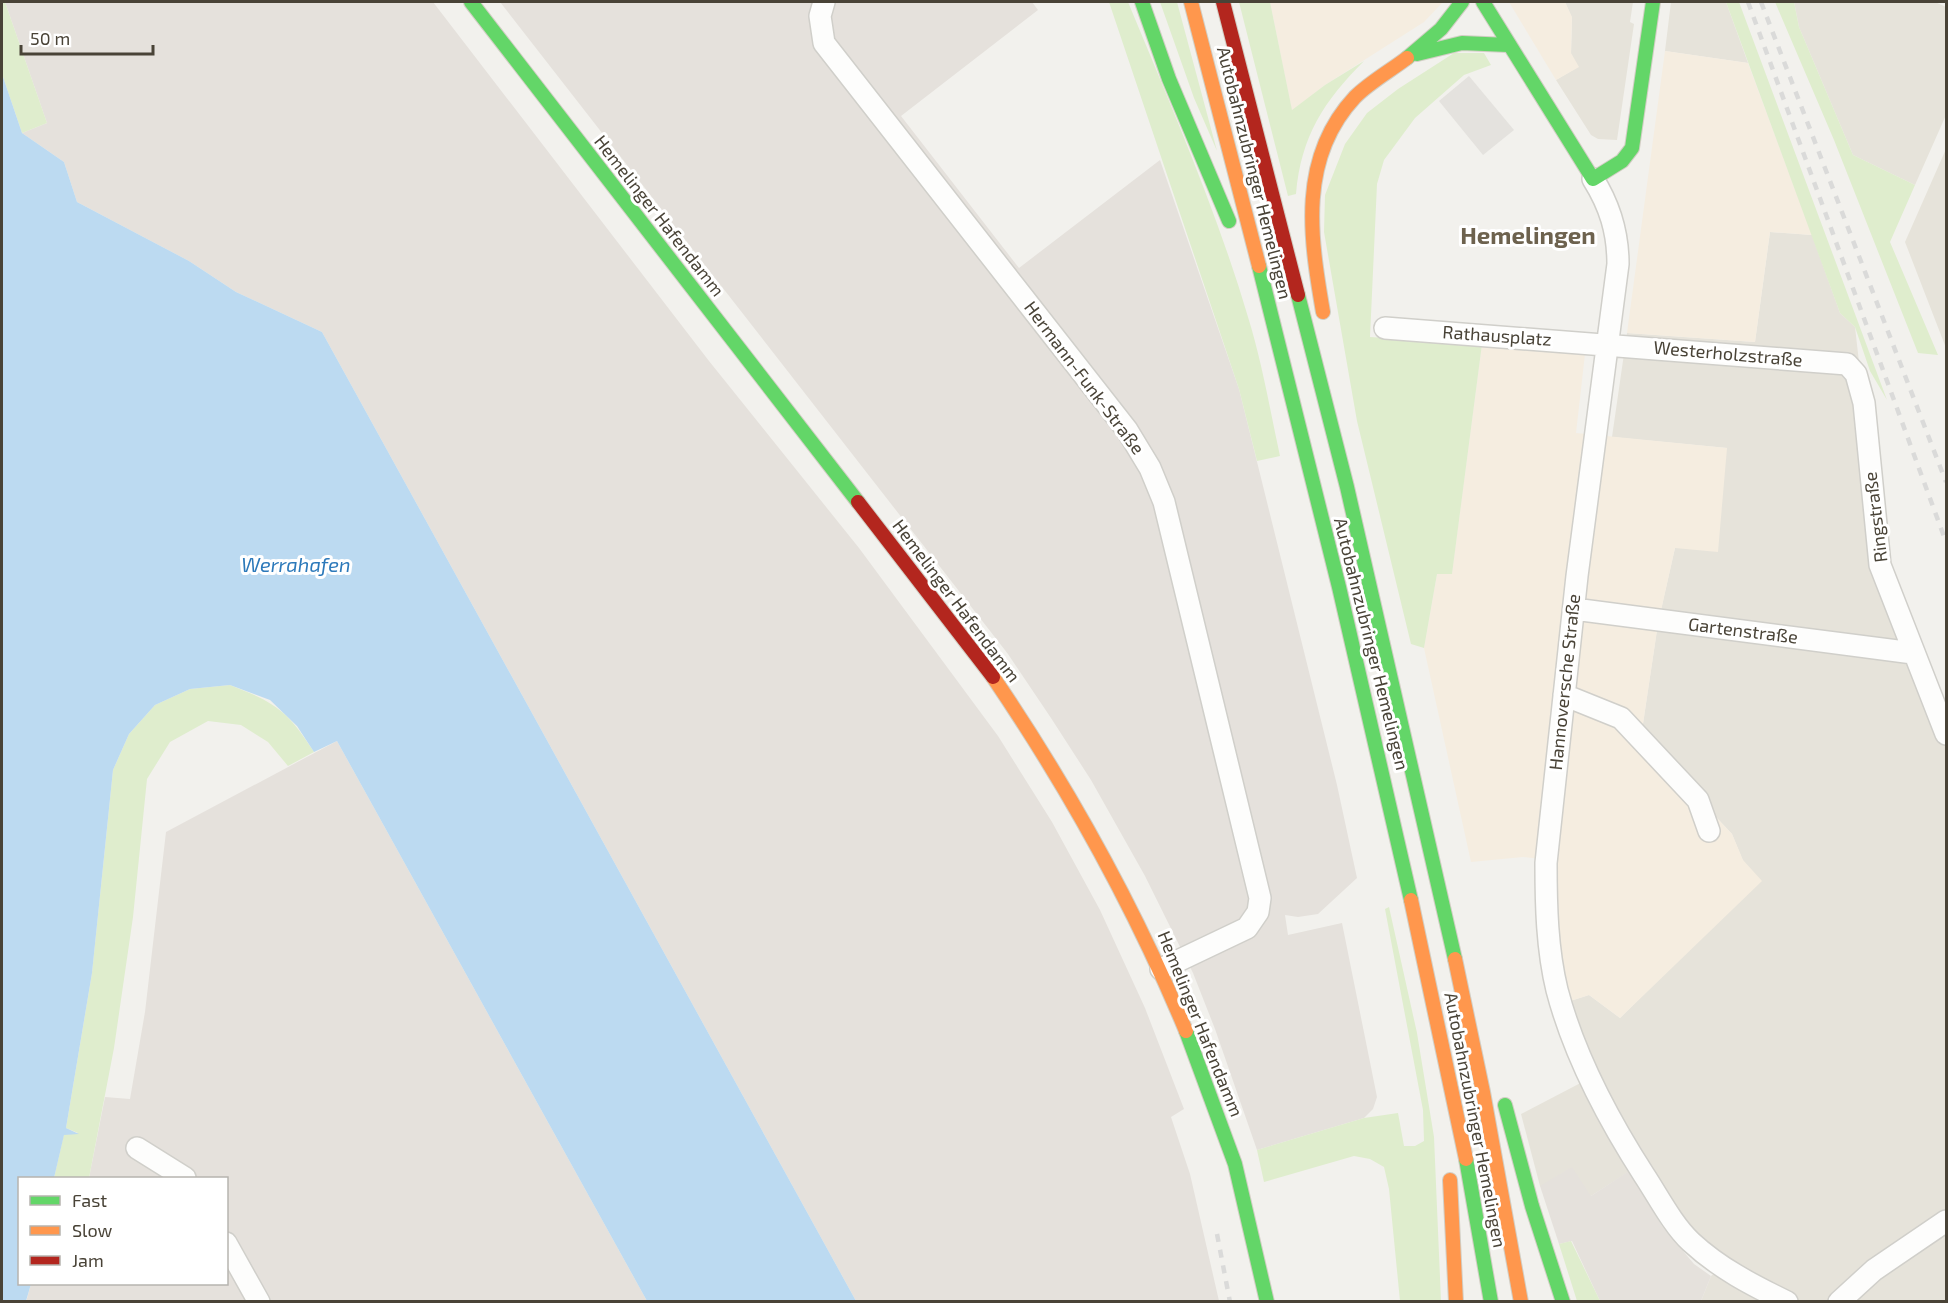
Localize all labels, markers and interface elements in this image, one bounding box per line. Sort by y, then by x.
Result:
scale bar [21,18,153,56]
text: 50 m [30,27,70,49]
street label: Autobahnzubringer Hemelingen [1213,44,1297,301]
street label: Hemelinger Hafendamm [590,130,730,300]
district label: Hemelingen [1460,220,1596,249]
street label: Hermann-Funk-Straße [1020,296,1150,458]
street label: Rathausplatz [1442,320,1552,350]
street label: Westerholzstraße [1653,336,1803,370]
street label: Ringstraße [1859,471,1891,564]
street label: Hemelinger Hafendamm [888,515,1025,686]
street label: Autobahnzubringer Hemelingen [1330,515,1414,772]
water label: Werrahafen [241,552,351,576]
street label: Hannoversche Straße [1544,593,1584,771]
street label: Gartenstraße [1687,612,1799,648]
street label: Hemelinger Hafendamm [1154,928,1248,1120]
street label: Autobahnzubringer Hemelingen [1440,990,1512,1249]
legend [18,1177,228,1285]
text: Fast [72,1189,107,1211]
text: Slow [72,1219,113,1241]
text: Jam [72,1249,104,1271]

